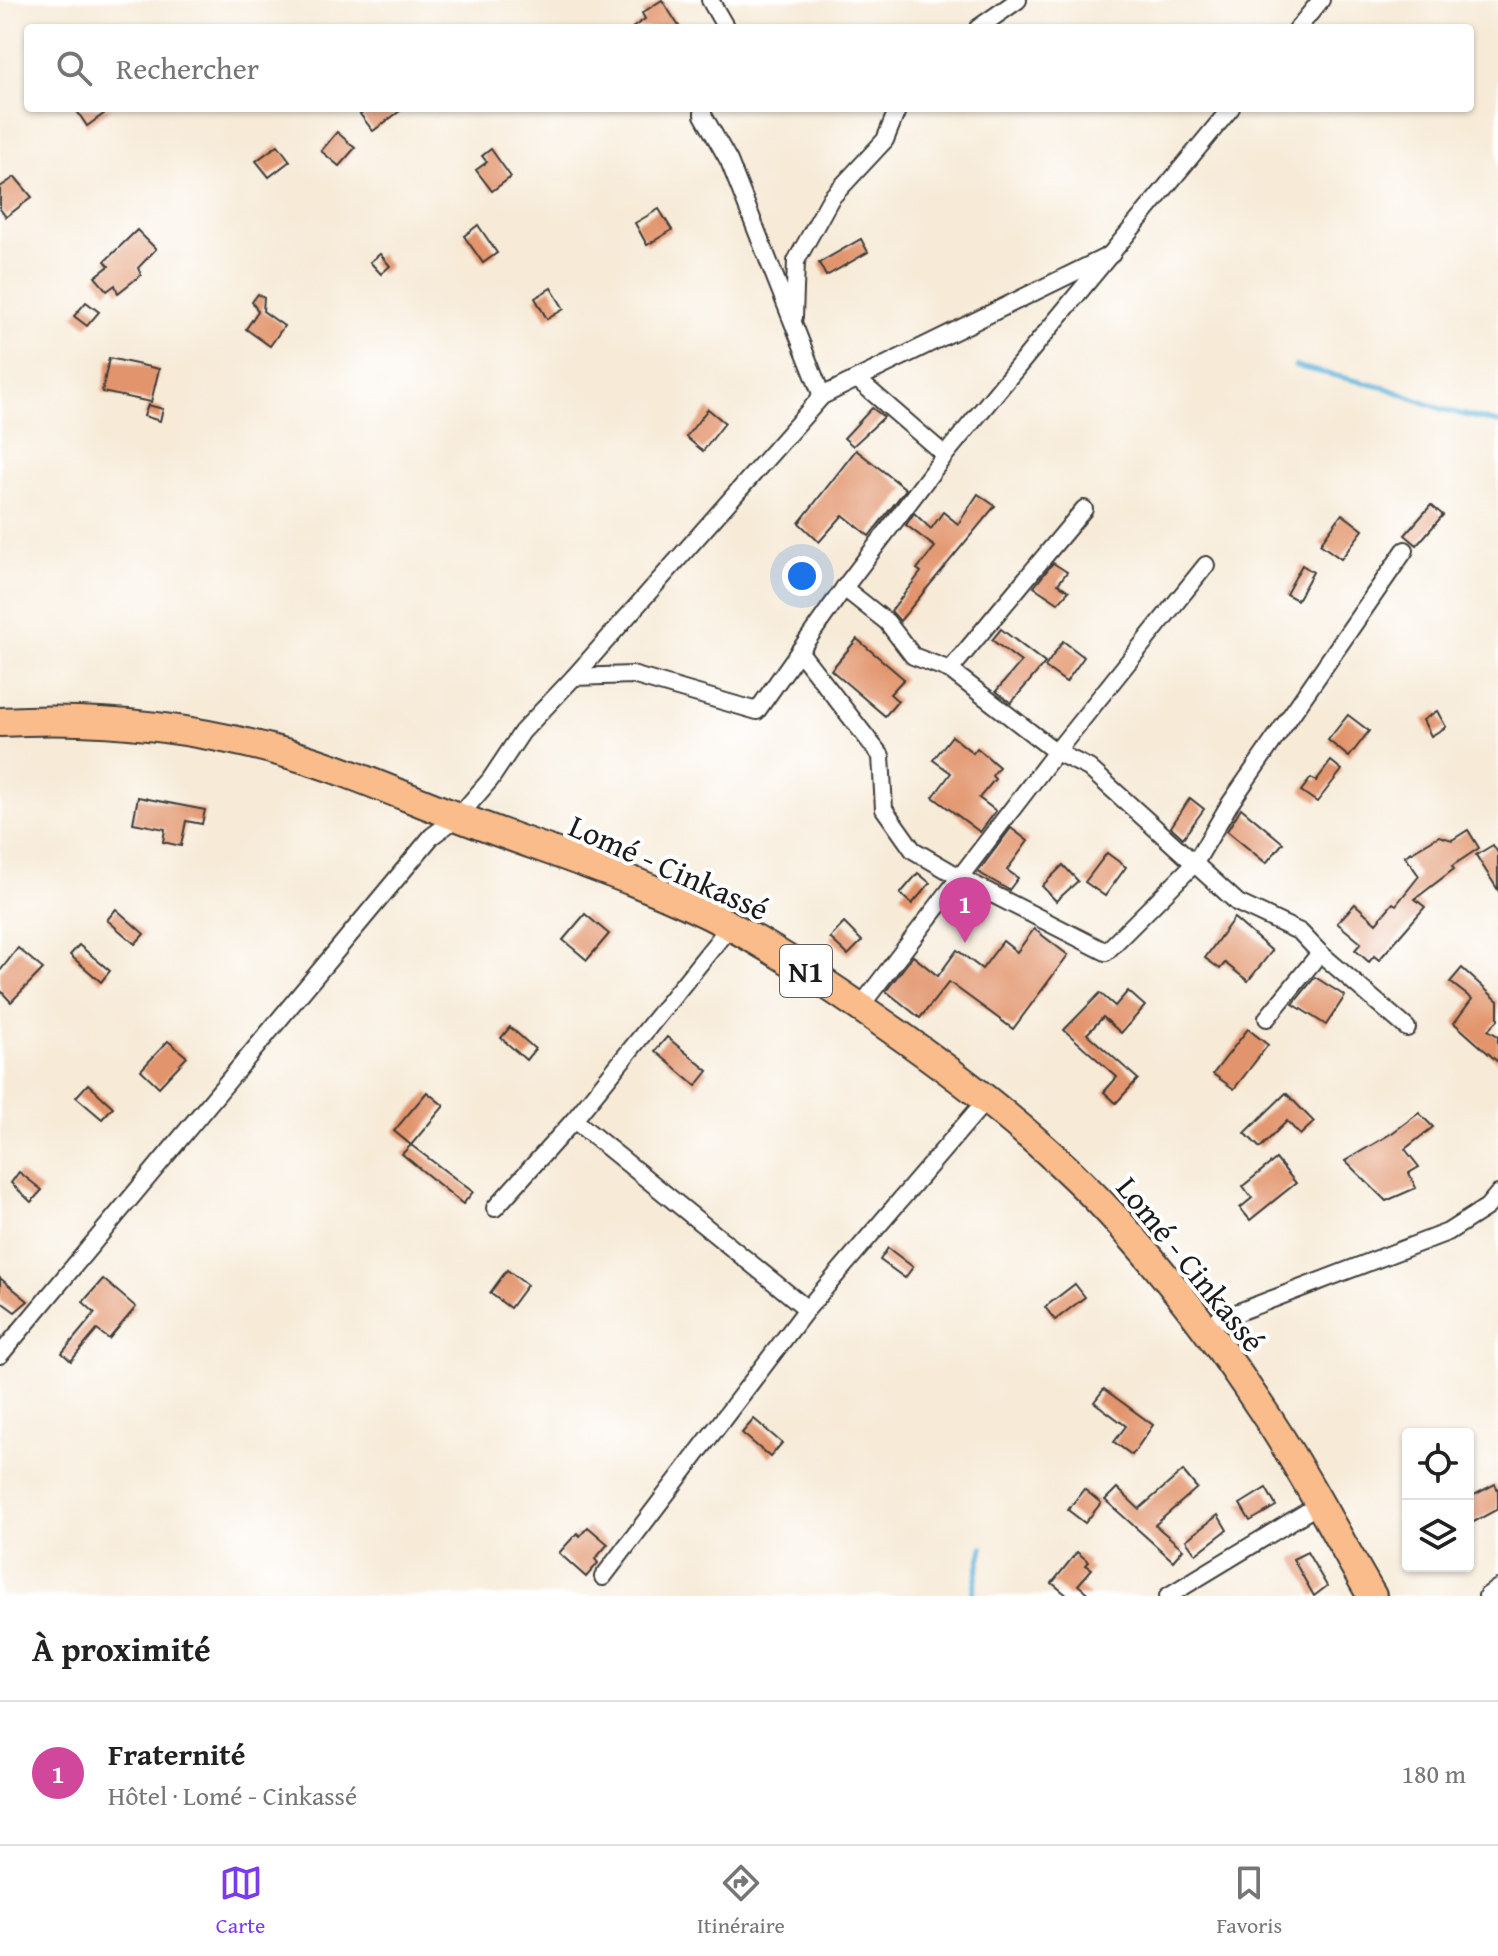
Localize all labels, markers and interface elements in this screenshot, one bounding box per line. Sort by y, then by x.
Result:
search box [24,24,1474,112]
icon: search [52,46,96,90]
text: Rechercher [116,46,259,90]
your location [782,556,822,596]
street label: Lomé - Cinkassé [562,802,776,932]
pin: 1 [939,877,991,943]
road number: N1 [780,945,832,997]
street label: Lomé - Cinkassé [1105,1166,1277,1362]
map controls [1402,1428,1474,1572]
button: locate [1402,1428,1474,1500]
button: layers [1402,1500,1474,1572]
text: À proximité [32,1624,211,1673]
text: Fraternité [108,1732,245,1776]
text: 1 [51,1754,65,1793]
text: 180 m [1401,1754,1466,1793]
text: Hôtel · Lomé - Cinkassé [108,1776,357,1815]
tab: Carte [216,1861,265,1941]
tab: Itinéraire [697,1861,785,1941]
tab: Favoris [1216,1861,1282,1941]

